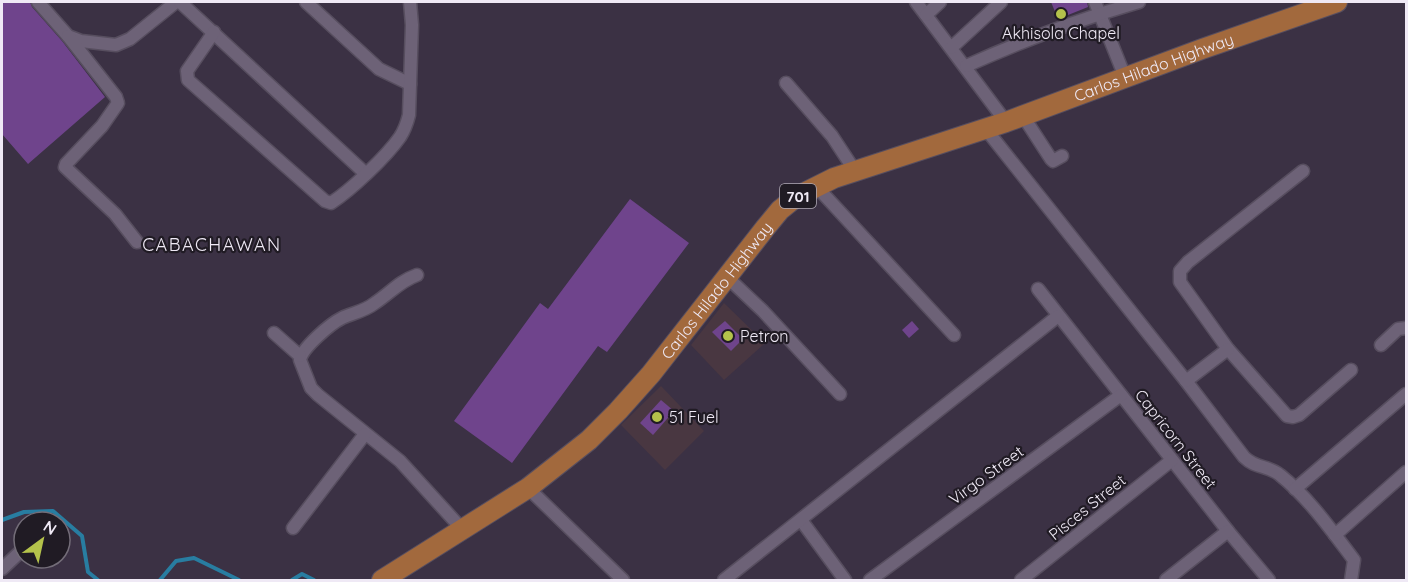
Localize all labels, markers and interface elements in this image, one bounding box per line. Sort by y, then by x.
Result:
marker: Akhisola Chapel [1054,7,1068,21]
place label: Akhisola Chapel [1002,23,1120,43]
street label: Carlos Hilado Highway [1071,29,1236,106]
road number: 701 [780,184,816,208]
street label: Carlos Hilado Highway [657,218,776,363]
district label: CABACHAWAN [142,233,282,256]
place label: Petron [740,326,789,346]
marker: Petron [721,329,735,343]
street label: Capricorn Street [1131,385,1221,493]
place label: 51 Fuel [669,407,719,427]
marker: 51 Fuel [650,410,664,424]
street label: Virgo Street [945,441,1027,509]
street label: Pisces Street [1044,470,1130,544]
north arrow [12,510,72,570]
text: N [40,516,61,539]

